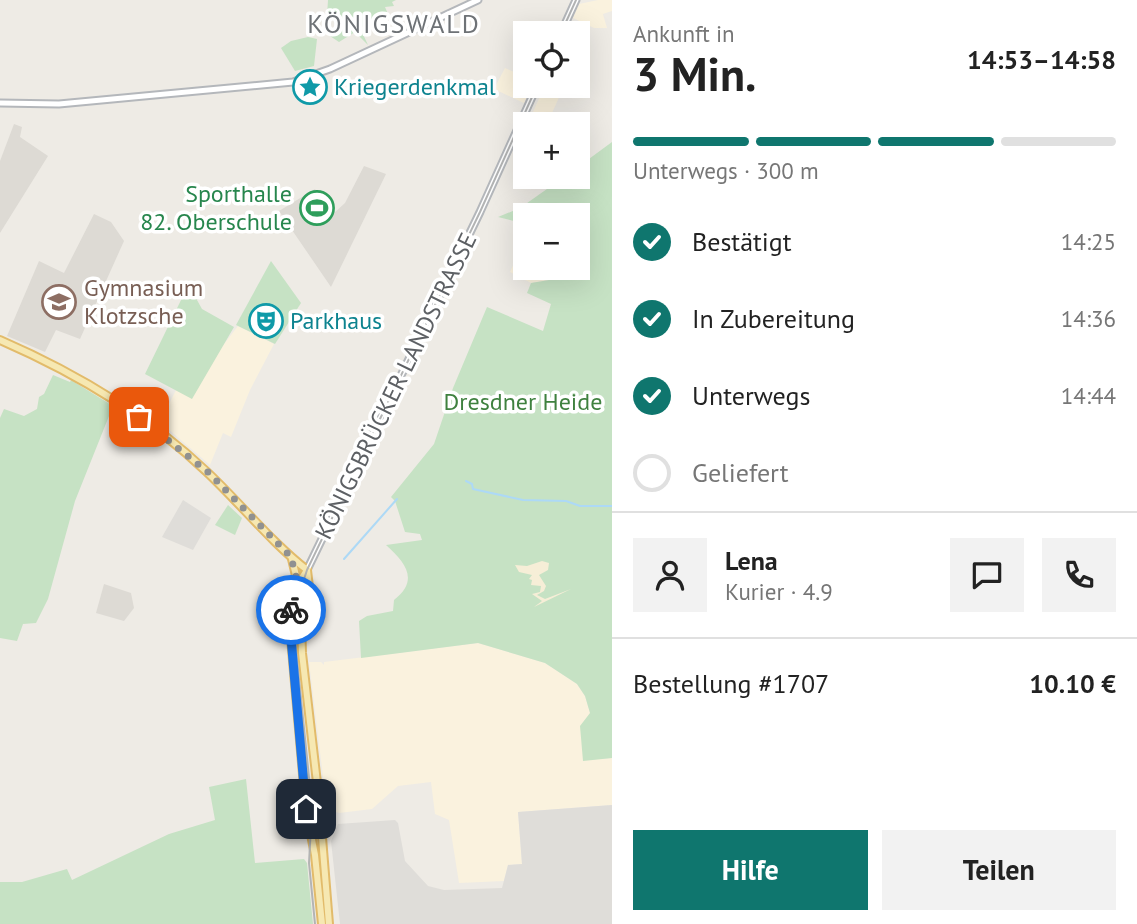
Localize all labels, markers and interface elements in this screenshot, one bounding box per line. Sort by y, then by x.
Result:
district label: KÖNIGSWALD [307,7,481,40]
text: Ankunft in [633,19,735,48]
map controls [513,21,590,280]
button: locate [513,21,590,98]
text: 14:53–14:58 [967,43,1116,76]
text: 3 Min. [633,44,756,104]
place icon: Kriegerdenkmal [291,68,329,106]
place label: Kriegerdenkmal [334,71,496,102]
button: + [513,112,590,189]
text: Unterwegs · 300 m [633,156,819,185]
place label: Sporthalle 82. Oberschule [140,178,292,237]
sports icon: Sporthalle 82. Oberschule [298,189,336,227]
button: − [513,203,590,280]
icon: check [633,223,671,261]
text: Bestätigt [692,225,792,258]
text: 14:25 [1061,227,1116,256]
street label: KÖNIGSBRÜCKER LANDSTRASSE [308,228,483,544]
place label: Gymnasium Klotzsche [84,272,203,331]
school or university icon: Gymnasium Klotzsche [40,283,78,321]
icon: check [633,300,671,338]
theatre icon: Parkhaus [247,302,285,340]
text: In Zubereitung [692,302,855,335]
text: 14:36 [1061,304,1116,333]
place label: Parkhaus [290,305,382,336]
icon: check [633,377,671,415]
text: Unterwegs [692,379,810,412]
text: 14:44 [1061,381,1116,410]
park label: Dresdner Heide [444,386,602,417]
pin [109,387,169,447]
icon: bag [120,398,158,436]
text: Geliefert [692,456,789,489]
button: person [633,538,707,612]
button: chat [950,538,1024,612]
button: phone [1042,538,1116,612]
text: Lena [725,544,778,577]
courier [256,575,326,645]
text: Kurier · 4.9 [725,577,833,606]
icon: bike [272,591,310,629]
text: Bestellung #1707 [633,667,829,700]
text: 10.10 € [1029,667,1116,700]
pin [276,779,336,839]
icon: home [287,790,325,828]
button: Hilfe [633,830,868,910]
button: Teilen [882,830,1116,910]

